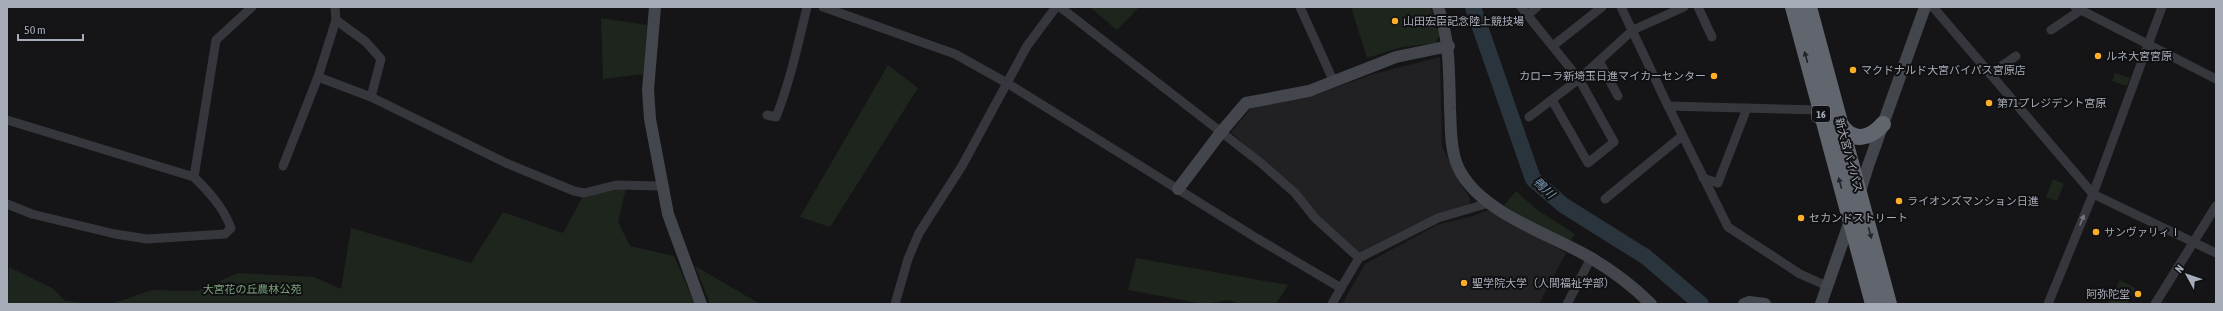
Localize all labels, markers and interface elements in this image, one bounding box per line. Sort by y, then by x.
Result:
place label: 山田宏臣記念陸上競技場 [1403,15,1524,27]
scale bar [18,16,83,42]
marker: 山田宏臣記念陸上競技場 [1390,16,1400,26]
text: 50 m [24,23,46,37]
place label: ルネ大宮宮原 [2106,50,2172,62]
one-way arrow [1803,51,1809,63]
marker: ルネ大宮宮原 [2093,51,2103,61]
place label: マクドナルド大宮バイパス宮原店 [1861,64,2026,76]
marker: マクドナルド大宮バイパス宮原店 [1848,65,1858,75]
place label: カローラ新埼玉日進マイカーセンター [1519,70,1706,82]
marker: カローラ新埼玉日進マイカーセンター [1709,71,1719,81]
place label: 第71プレジデント宮原 [1997,97,2106,109]
marker: 第71プレジデント宮原 [1984,98,1994,108]
road number: 16 [1812,106,1830,122]
street label: 新大宮バイパス [1833,116,1865,194]
water label: 鴨川 [1530,175,1559,203]
one-way arrow [1837,176,1843,188]
place label: ライオンズマンション日進 [1907,195,2039,207]
marker: ライオンズマンション日進 [1894,196,1904,206]
place label: セカンドストリート [1809,212,1908,224]
marker: セカンドストリート [1796,213,1806,223]
one-way arrow [2079,214,2085,225]
place label: サンヴァリィⅠ [2104,226,2181,238]
one-way arrow [1867,227,1873,239]
marker: サンヴァリィⅠ [2091,227,2101,237]
north arrow [2167,255,2207,295]
text: N [2173,262,2186,275]
place label: 聖学院大学（人間福祉学部） [1472,277,1615,289]
marker: 聖学院大学（人間福祉学部） [1459,278,1469,288]
park label: 大宮花の丘農林公苑 [203,283,302,295]
place label: 阿弥陀堂 [2086,288,2130,300]
marker: 阿弥陀堂 [2133,289,2143,299]

